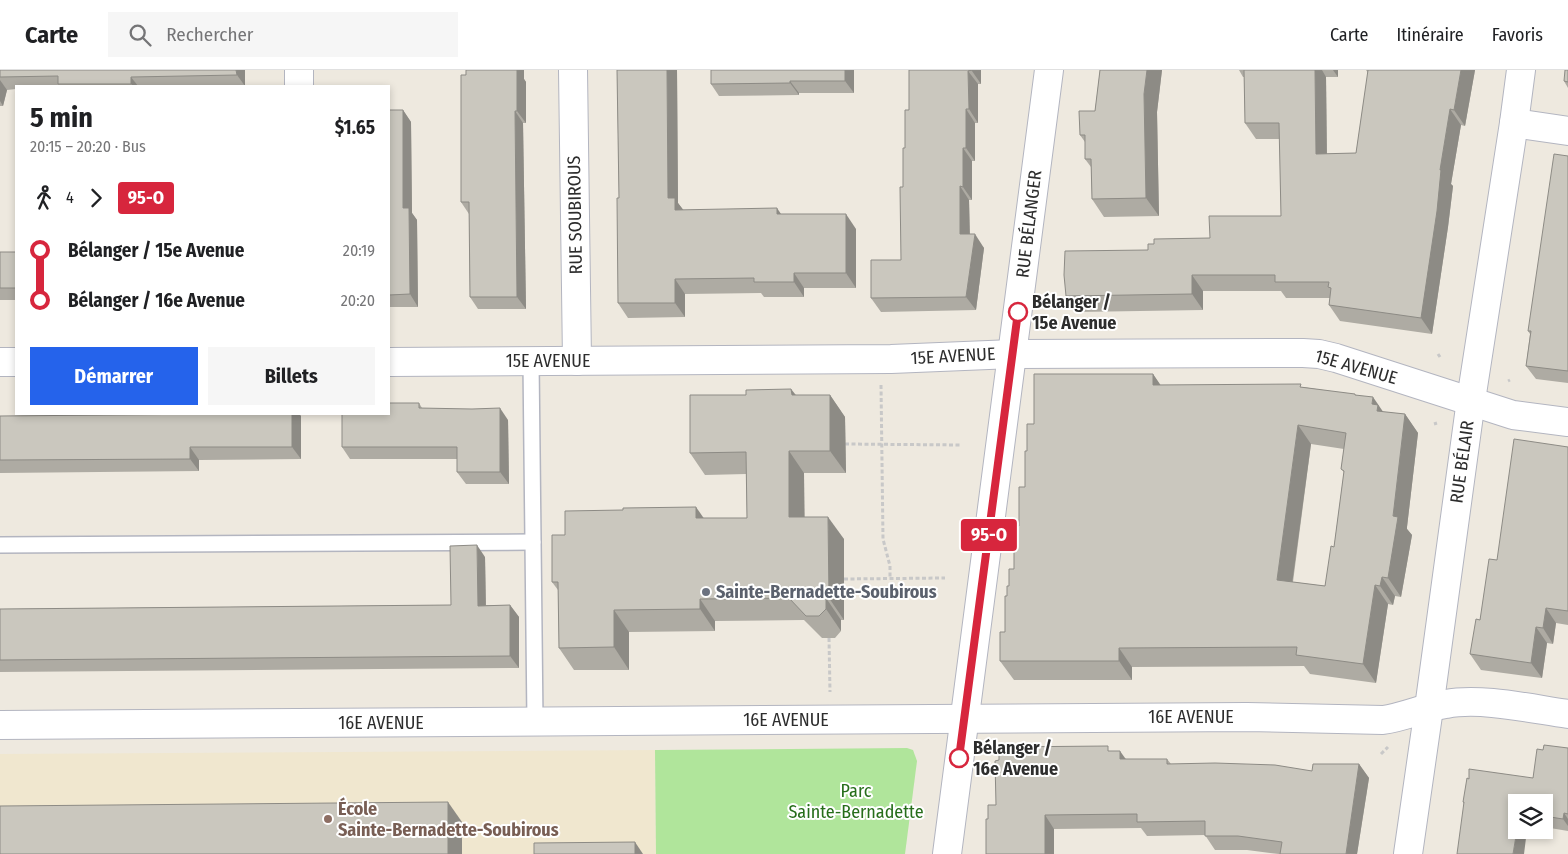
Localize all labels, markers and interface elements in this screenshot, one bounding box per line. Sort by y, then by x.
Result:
search box [108,12,458,57]
text: Carte [25,21,78,49]
icon: search [126,21,154,49]
text: Rechercher [166,23,253,46]
text: Carte [1330,24,1368,46]
text: Itinéraire [1396,24,1464,46]
text: Favoris [1492,24,1543,46]
text: 5 min [30,101,93,134]
text: $1.65 [335,116,375,139]
text: 20:15 – 20:20 · Bus [30,137,146,156]
street label: RUE SOUBIROUS [563,155,587,275]
street label: RUE BÉLANGER [1010,169,1047,279]
icon: walk [30,184,58,212]
icon: forward [82,184,110,212]
text: 95-O [128,187,164,209]
text: 4 [66,188,74,207]
text: Bélanger / 15e Avenue [68,239,244,262]
text: 20:19 [343,241,375,260]
text: Bélanger / 16e Avenue [68,289,245,312]
text: 20:20 [341,291,375,310]
place label: Bélanger / 15e Avenue [1032,291,1116,334]
marker: Bélanger / 15e Avenue [1008,302,1028,322]
street label: 15E AVENUE [910,343,996,369]
street label: 15E AVENUE [1312,345,1400,389]
button: Démarrer [30,347,198,405]
button: Billets [208,347,375,405]
street label: 15E AVENUE [506,350,590,372]
street label: RUE BÉLAIR [1444,419,1479,505]
line badge: 95-O [954,519,1024,551]
text: 95-O [971,524,1007,546]
place label: Sainte-Bernadette-Soubirous [716,581,937,603]
marker: Sainte-Bernadette-Soubirous [700,586,712,598]
street label: 16E AVENUE [1148,706,1234,728]
street label: 16E AVENUE [743,709,829,731]
street label: 16E AVENUE [338,712,424,734]
place label: Bélanger / 16e Avenue [973,737,1058,780]
marker: Bélanger / 16e Avenue [949,748,969,768]
park label: Parc Sainte-Bernadette [788,780,924,823]
map controls [1508,794,1553,839]
button: layers [1508,794,1553,839]
place label: École Sainte-Bernadette-Soubirous [338,797,559,841]
marker: École Sainte-Bernadette-Soubirous [322,813,334,825]

